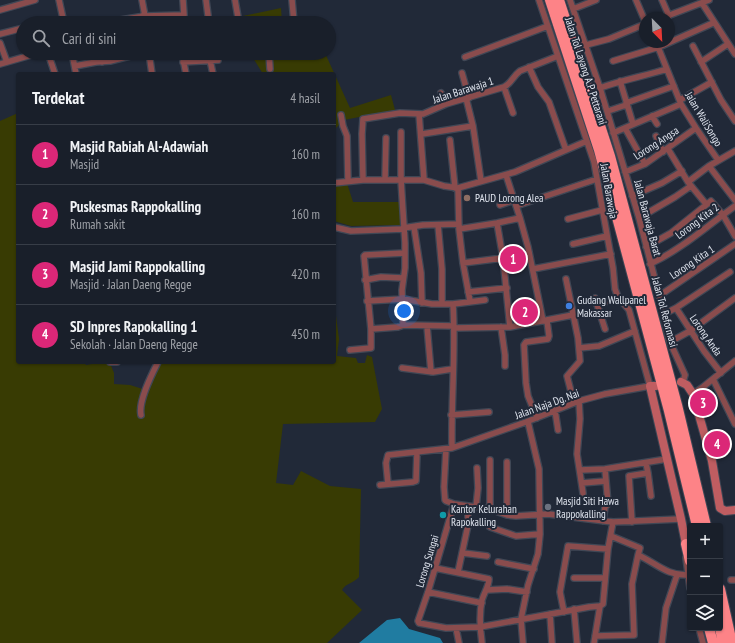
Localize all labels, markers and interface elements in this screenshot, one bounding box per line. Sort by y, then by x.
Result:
north arrow [639,12,675,48]
street label: Jalan Tol Layang A.P. Pettarani [562,14,610,127]
search box [16,16,336,60]
icon: search [30,27,52,49]
text: Cari di sini [62,29,116,48]
street label: Jalan Barawaja 1 [430,74,495,107]
text: Terdekat [32,87,84,109]
street label: Jalan WaliSongo [682,88,726,149]
text: 4 hasil [290,90,320,107]
street label: Lorong Angsa [631,123,681,163]
text: Masjid Rabiah Al-Adawiah [70,137,208,156]
text: 1 [42,146,48,163]
text: 160 m [291,146,320,163]
text: Masjid [70,156,99,173]
street label: Jalan Barawaja [597,161,621,220]
street label: Jalan Barawaja Barat [631,177,665,258]
place label: PAUD Lorong Alea [475,191,543,205]
marker: PAUD Lorong Alea [462,193,472,203]
text: Puskesmas Rappokalling [70,197,201,216]
street label: Lorong Kita 2 [672,200,722,242]
text: 2 [42,206,48,223]
text: 160 m [291,206,320,223]
text: Rumah sakit [70,216,125,233]
street label: Lorong Kita 1 [667,242,717,282]
pin: 1 [500,244,526,274]
text: Masjid Jami Rappokalling [70,257,205,276]
text: 3 [42,266,48,283]
text: 420 m [291,266,320,283]
street label: Jalan Tol Reformasi [649,275,681,349]
text: Masjid · Jalan Daeng Regge [70,276,192,293]
place label: Gudang Wallpanel Makassar [577,293,646,320]
pin: 2 [512,297,538,327]
your location [394,301,414,321]
marker: Gudang Wallpanel Makassar [564,301,574,311]
street label: Lorong Anda [687,312,725,358]
text: SD Inpres Rapokalling 1 [70,317,197,336]
text: 4 [42,326,48,343]
text: 450 m [291,326,320,343]
text: Sekolah · Jalan Daeng Regge [70,336,198,353]
street label: Jalan Naja Dg. Nai [512,386,581,422]
pin: 3 [690,388,716,418]
pin: 4 [704,429,730,459]
place label: Masjid Siti Hawa Rappokalling [556,494,619,521]
place label: Kantor Kelurahan Rapokalling [451,502,517,529]
marker: Masjid Siti Hawa Rappokalling [543,502,553,512]
marker: Kantor Kelurahan Rapokalling [438,510,448,520]
map controls [687,523,723,631]
button: + [687,523,723,559]
street label: Lorong Sungai [412,533,442,589]
button: − [687,559,723,595]
button: layers [687,595,723,631]

